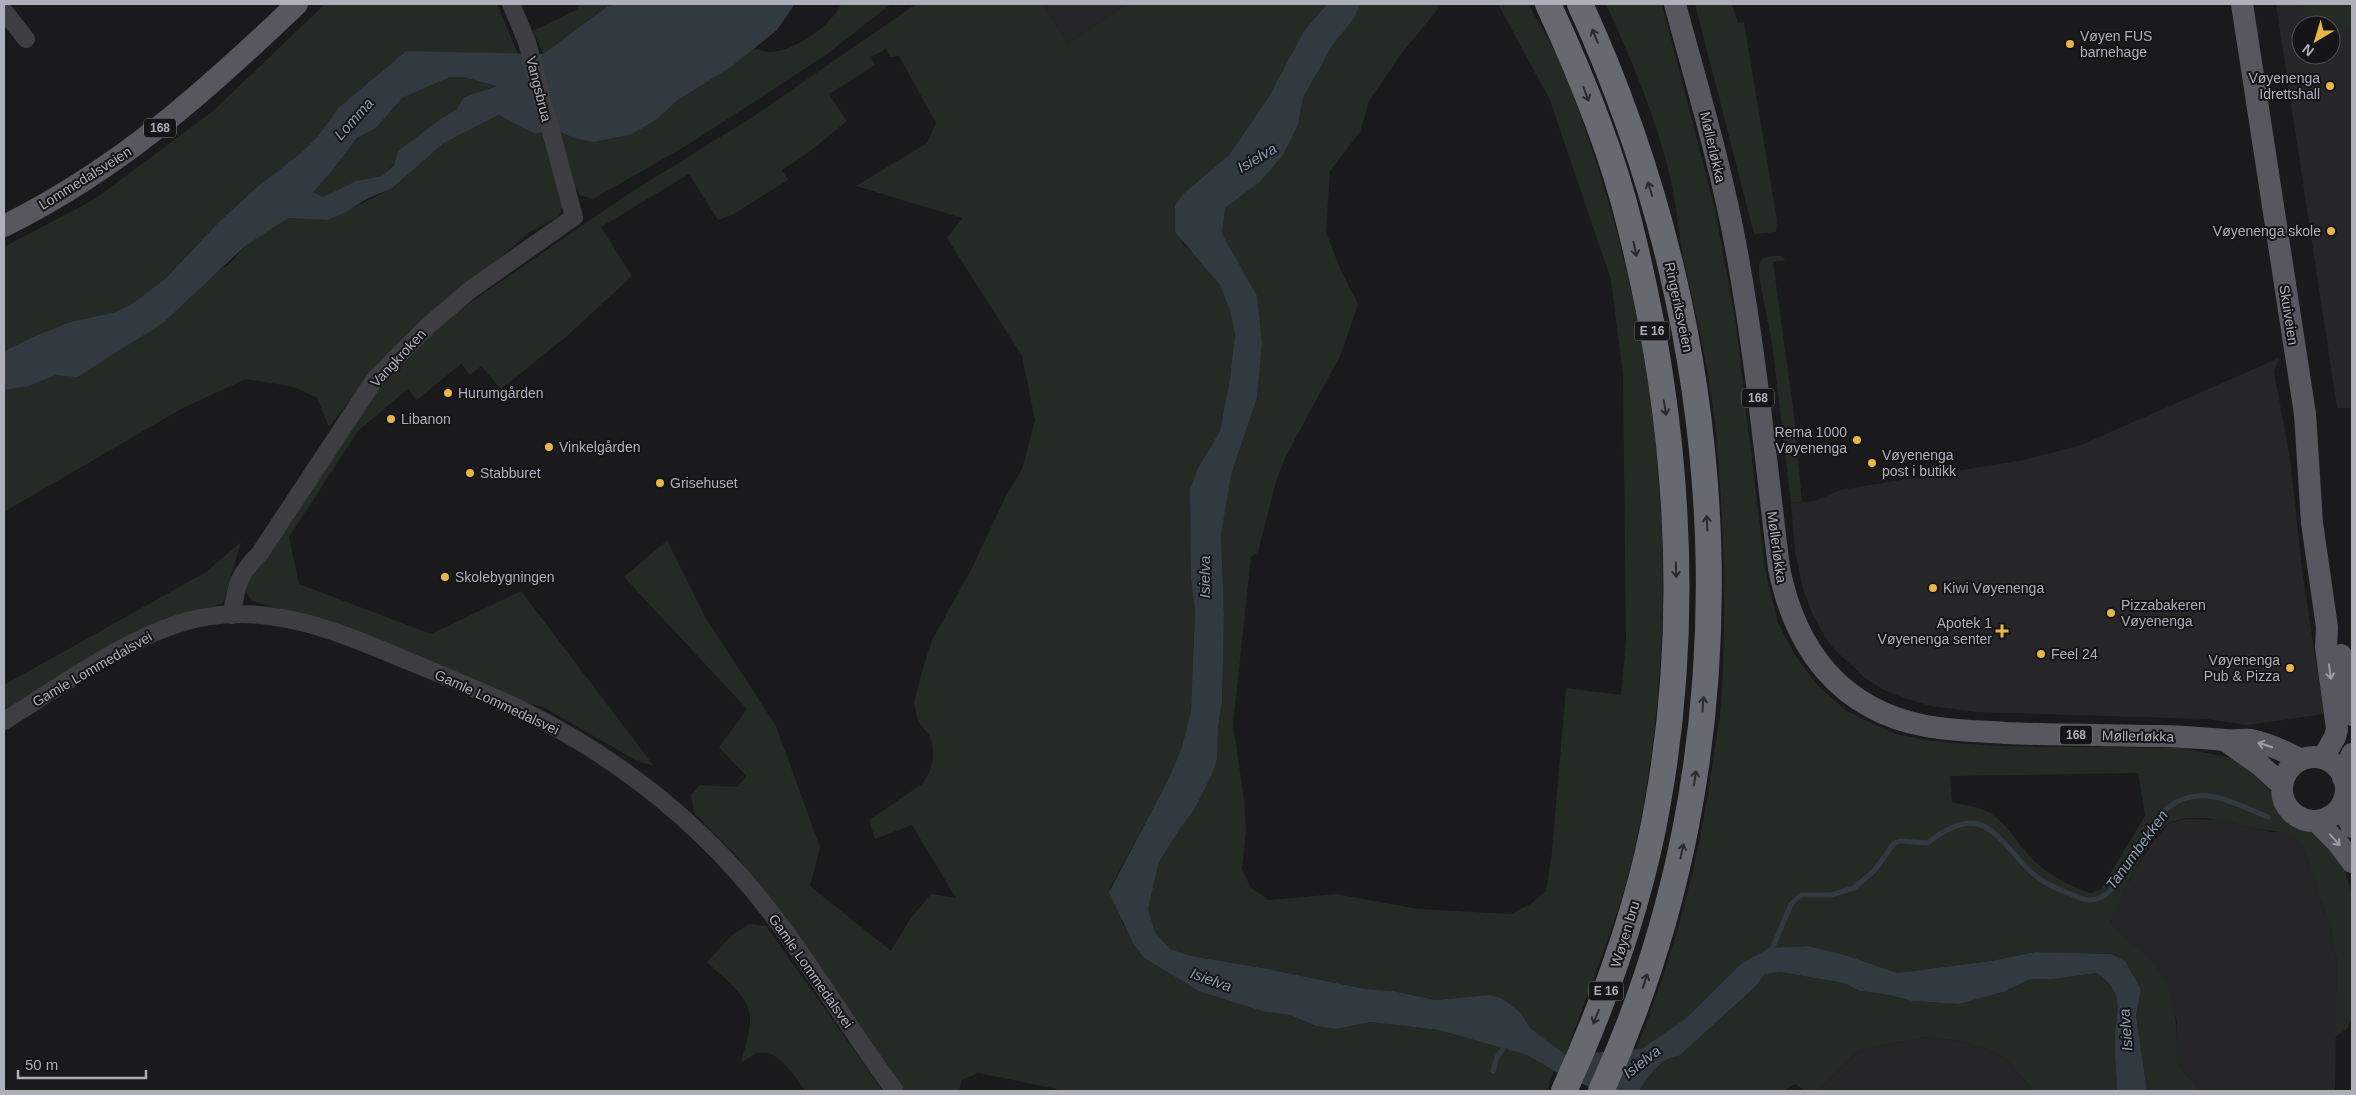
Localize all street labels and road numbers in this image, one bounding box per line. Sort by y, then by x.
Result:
street label: Vangsbrua [523,55,555,123]
street label: Møllerløkka [1697,110,1729,184]
road number: 168 [144,119,176,138]
street label: Lommedalsveien [36,143,134,213]
street label: Ringeriksveien [1662,260,1696,354]
street label: Skuiveien [2276,284,2302,346]
road number: E 16 [1634,322,1670,341]
street label: Vangkroken [367,326,429,390]
road number: 168 [1742,388,1774,408]
street label: Møllerløkka [1764,510,1790,584]
street label: Gamle Lommedalsvei [29,628,155,710]
street label: Gamle Lommedalsvei [432,666,562,738]
road number: 168 [2060,726,2092,744]
street label: Møllerløkka [2102,727,2175,745]
street label: Wøyen bru [1607,899,1643,969]
street label: Gamle Lommedalsvei [766,911,856,1031]
road number: E 16 [1588,981,1624,1000]

